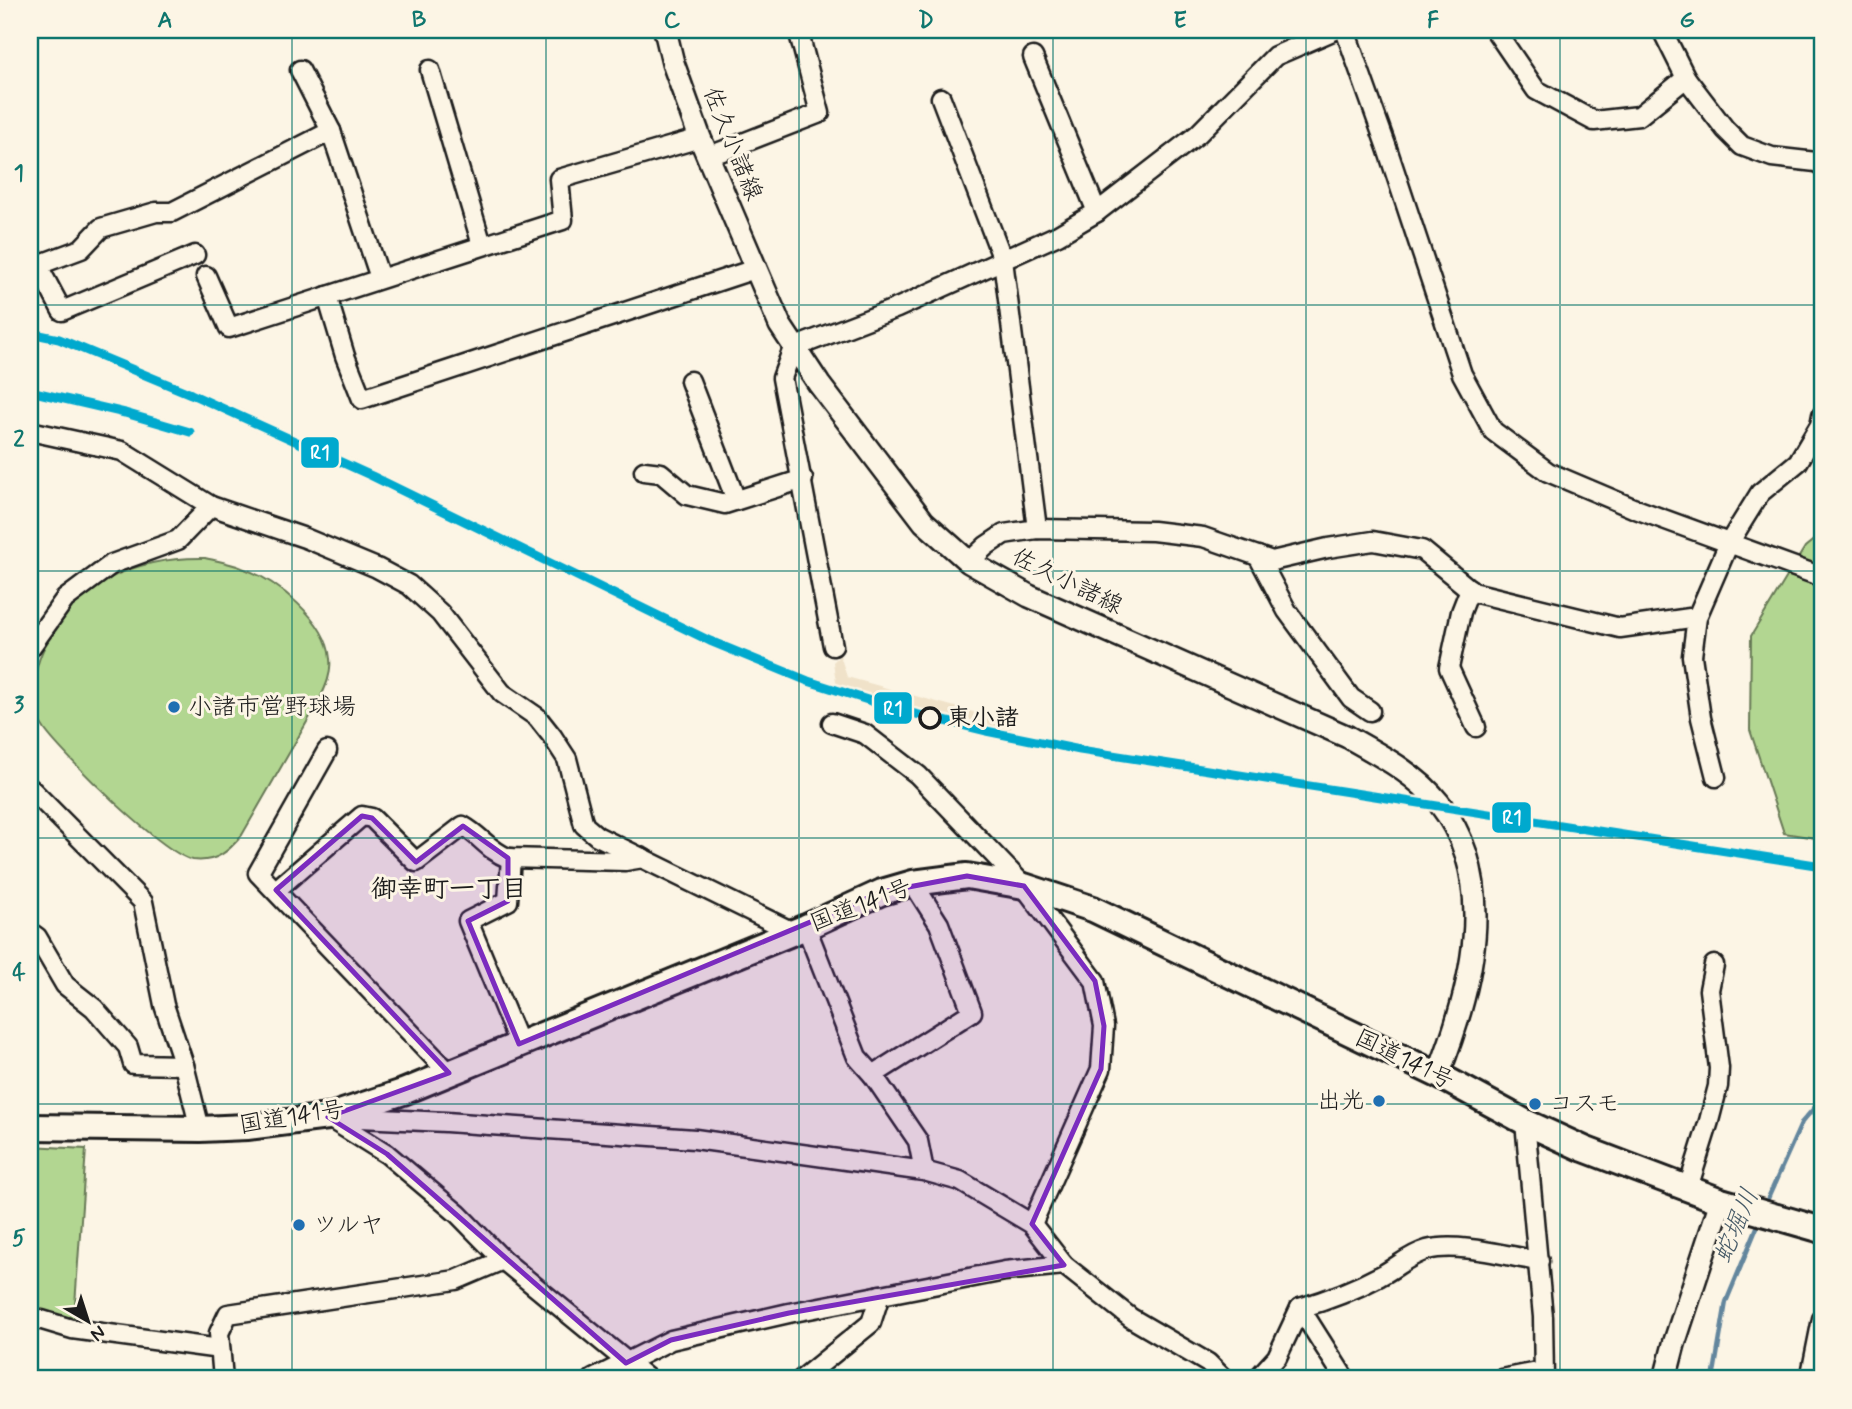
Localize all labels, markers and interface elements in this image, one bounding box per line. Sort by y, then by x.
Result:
text: A [157,6,173,36]
text: B [412,6,427,36]
text: C [664,6,681,36]
text: D [918,6,934,36]
text: E [1173,6,1187,36]
text: F [1427,6,1439,36]
text: G [1679,6,1695,36]
street label: 佐久小諸線 [695,83,769,205]
text: 1 [14,159,24,189]
text: 2 [13,425,25,455]
line badge: R1 [300,436,340,469]
text: R1 [310,441,330,466]
street label: 佐久小諸線 [1006,542,1128,622]
text: 3 [14,691,25,721]
line badge: R1 [873,691,913,725]
place label: 小諸市営野球場 [188,692,356,723]
text: R1 [883,697,903,722]
marker: 小諸市営野球場 [166,699,182,715]
place label: 東小諸 [947,703,1019,734]
marker: 東小諸 [919,707,941,729]
line badge: R1 [1491,801,1532,834]
text: R1 [1502,806,1522,831]
street label: 国道141号 [806,872,916,940]
district label: 御幸町一丁目 [371,873,527,907]
text: 4 [12,958,26,988]
street label: 国道141号 [1349,1023,1459,1097]
place label: 出光 [1317,1086,1365,1117]
place label: コスモ [1549,1089,1620,1120]
marker: 出光 [1371,1093,1387,1109]
street label: 国道141号 [237,1094,347,1142]
marker: コスモ [1527,1096,1543,1112]
water label: 蛇堀川 [1706,1183,1768,1269]
place label: ツルヤ [313,1210,384,1241]
marker: ツルヤ [291,1217,307,1233]
text: 5 [12,1224,26,1254]
north arrow [52,1286,122,1356]
text: N [85,1319,111,1347]

